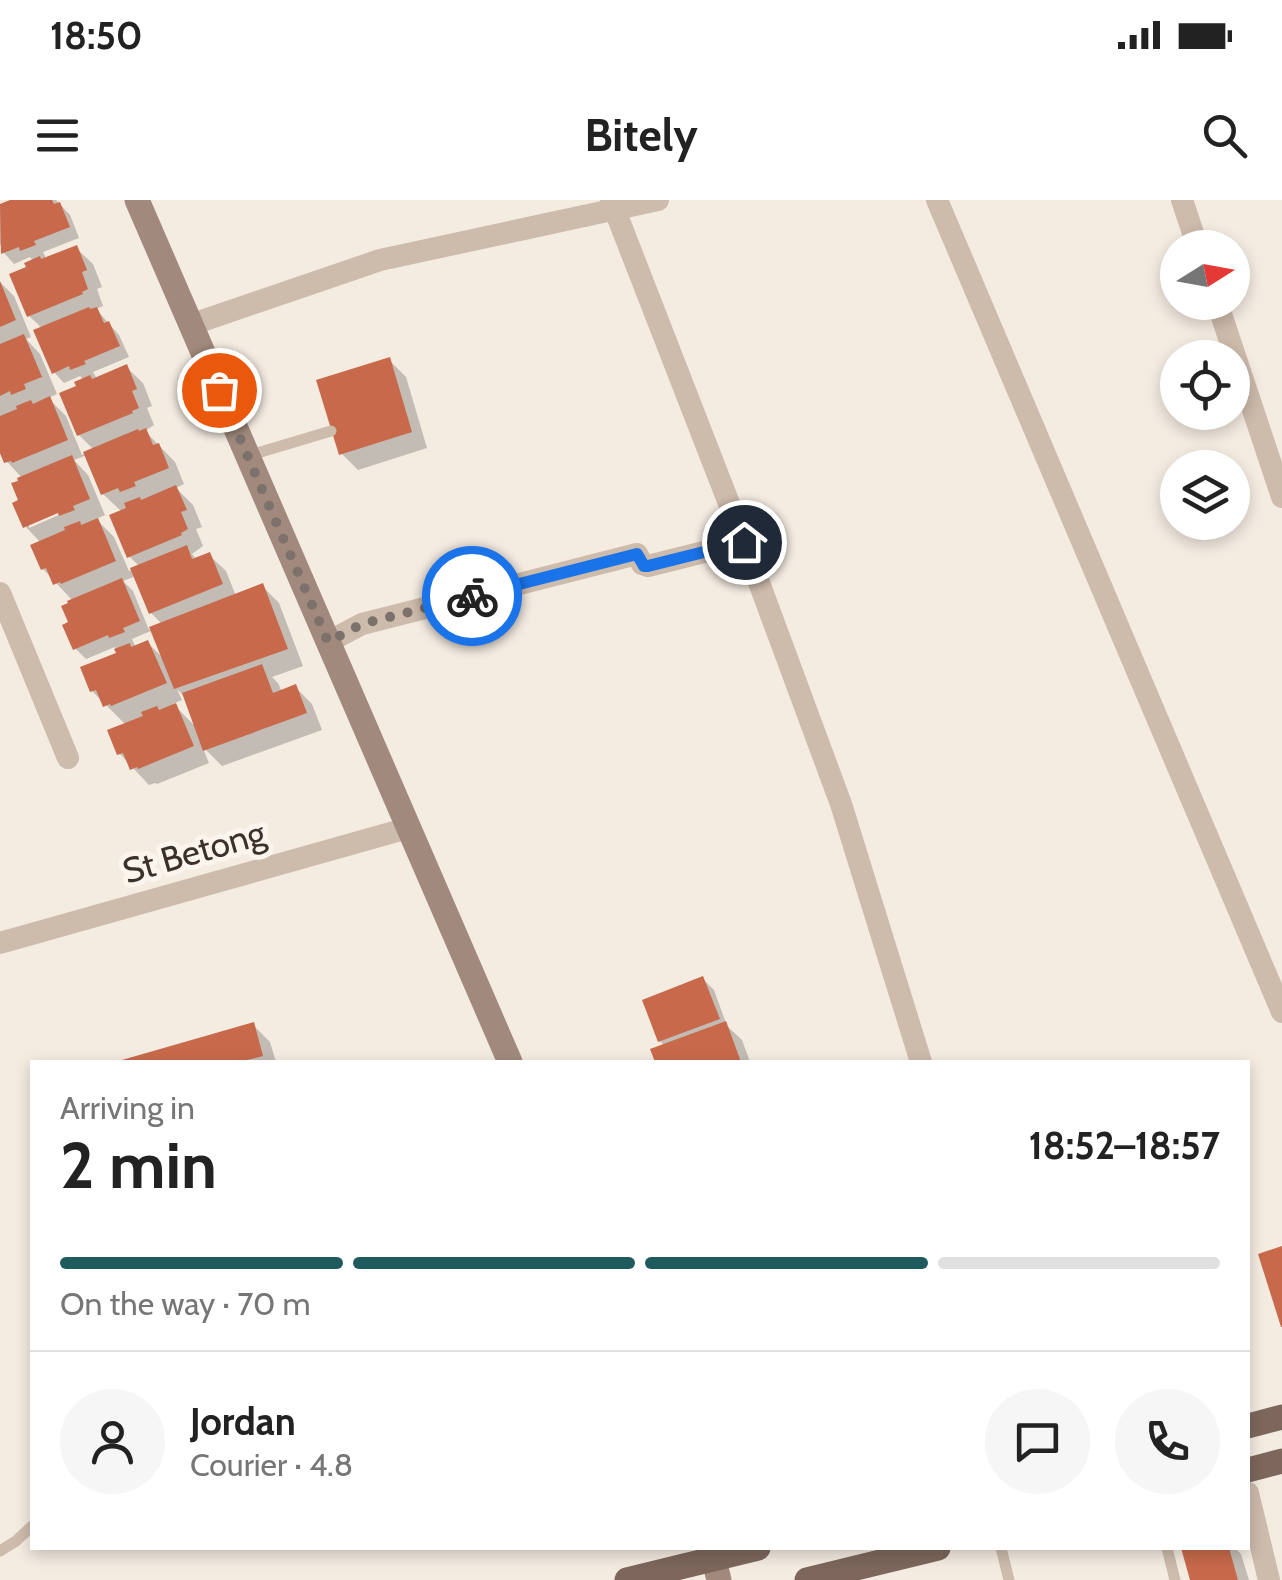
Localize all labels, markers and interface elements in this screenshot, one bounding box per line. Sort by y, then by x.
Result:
text: 18:50 [50,12,143,59]
icon: menu [30,108,85,163]
text: Bitely [584,108,698,162]
icon: search [1197,108,1252,163]
north arrow [1160,230,1250,320]
map controls [1160,230,1250,540]
button: locate [1160,340,1250,430]
pin [177,348,262,433]
icon: bag [192,363,247,418]
button: layers [1160,450,1250,540]
pin [702,500,787,585]
icon: home [717,515,772,570]
courier [422,546,522,646]
icon: bike [445,569,500,624]
street label: St Betong [118,811,271,892]
text: Arriving in [60,1088,195,1127]
text: 18:52–18:57 [1029,1122,1220,1169]
text: 2 min [60,1125,217,1204]
text: On the way · 70 m [60,1284,311,1323]
button: person [60,1389,165,1494]
button: chat [985,1389,1090,1494]
button: phone [1115,1389,1220,1494]
text: Jordan [190,1398,296,1445]
text: Courier · 4.8 [190,1445,353,1484]

